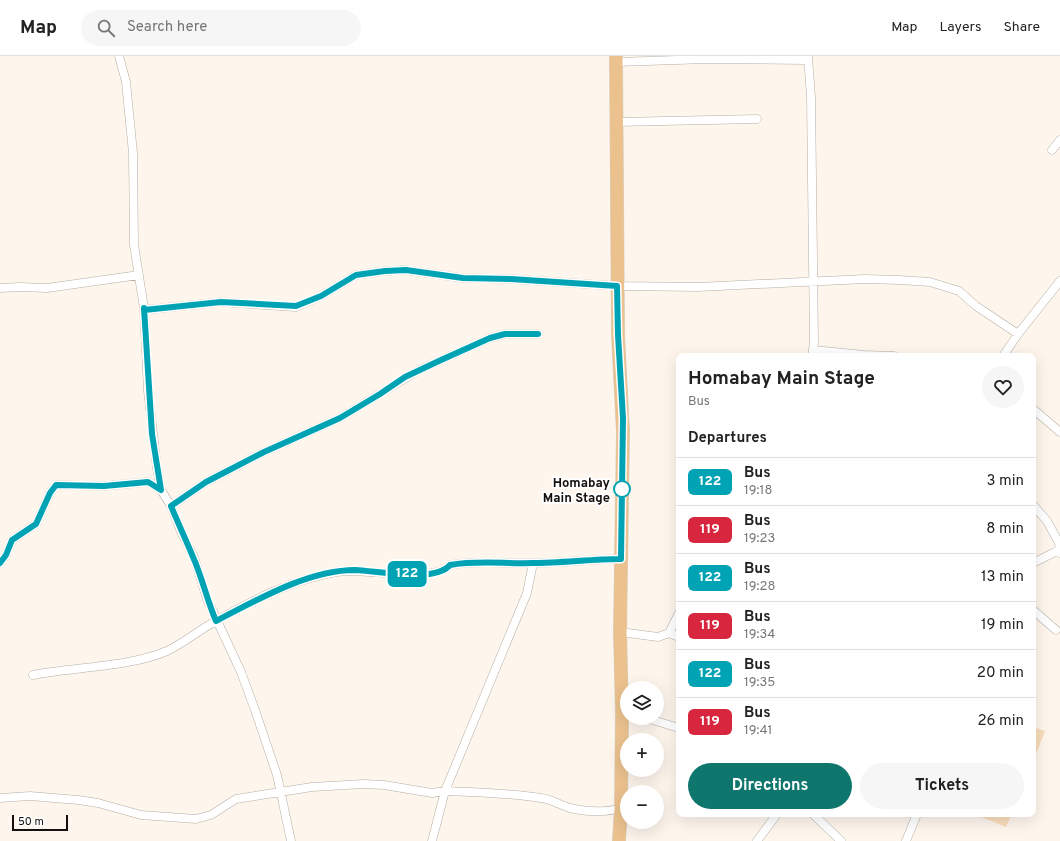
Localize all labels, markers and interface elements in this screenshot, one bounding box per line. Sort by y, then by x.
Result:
search box [81,10,361,46]
text: Map [20,16,57,40]
icon: search [95,17,117,39]
text: Search here [127,18,207,37]
text: Map [891,19,917,36]
text: Layers [939,19,981,36]
text: Share [1003,19,1040,36]
button: heart [982,366,1024,408]
text: Homabay Main Stage [688,367,875,391]
text: Bus [688,394,710,410]
text: Departures [688,429,767,448]
text: Bus [744,464,771,483]
text: 3 min [986,472,1024,491]
text: 122 [699,473,721,490]
place label: Homabay Main Stage [543,476,611,507]
marker: Homabay Main Stage [613,480,631,498]
text: 19:18 [744,483,772,499]
text: Bus [744,512,771,531]
text: 8 min [986,520,1024,539]
text: 119 [700,521,720,538]
text: 19:23 [744,531,775,547]
text: Bus [744,560,771,579]
line badge: 122 [384,561,430,587]
text: 122 [396,565,418,582]
text: 13 min [981,568,1024,587]
text: 122 [699,569,721,586]
text: 19:28 [744,579,775,595]
text: Bus [744,608,771,627]
text: 19 min [981,616,1024,635]
text: 119 [700,617,720,634]
text: 19:34 [744,627,775,643]
text: Bus [744,656,771,675]
text: 20 min [977,664,1024,683]
text: 122 [699,665,721,682]
text: 19:35 [744,675,775,691]
map controls [620,681,664,829]
button: layers [620,681,664,725]
text: Bus [744,704,771,723]
text: 26 min [977,712,1024,731]
text: 119 [700,713,720,730]
text: 19:41 [744,723,772,739]
button: + [620,733,664,777]
button: Directions [688,763,852,809]
button: Tickets [860,763,1024,809]
button: − [620,785,664,829]
scale bar [12,813,68,832]
text: 50 m [18,815,44,829]

